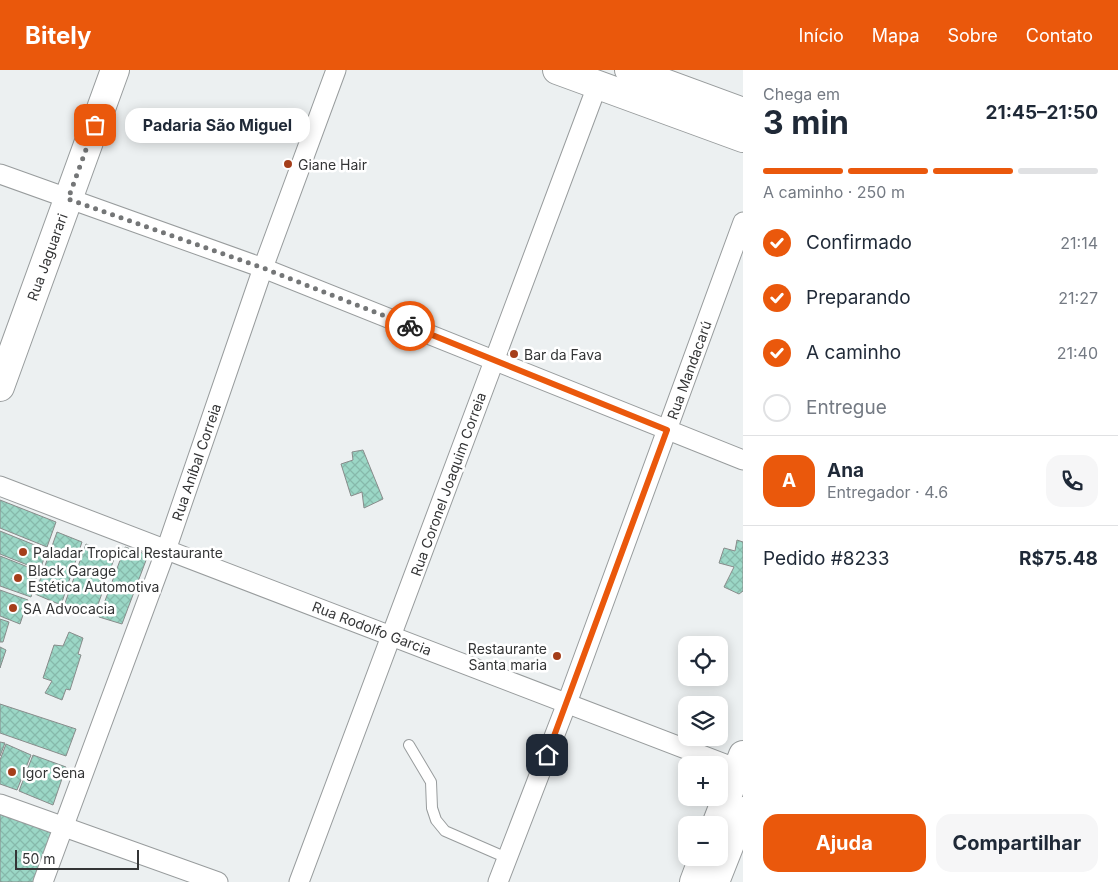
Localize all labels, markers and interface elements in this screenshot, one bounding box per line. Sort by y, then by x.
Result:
text: Bitely [25,21,91,50]
text: Início [799,25,844,46]
text: Mapa [872,25,919,46]
text: Sobre [947,25,998,46]
text: Contato [1026,25,1093,46]
text: Chega em [763,84,840,104]
text: 21:45–21:50 [986,101,1098,124]
text: 3 min [763,103,849,142]
pin [74,104,116,146]
callout: Padaria São Miguel [125,108,310,142]
icon: bag [81,111,109,139]
text: Padaria São Miguel [143,115,292,135]
place label: Giane Hair [298,156,367,173]
marker: Giane Hair [282,158,294,170]
text: A caminho · 250 m [763,182,905,202]
street label: Rua Jaguarari [23,211,71,303]
icon: check [763,229,791,257]
text: Confirmado [806,231,912,254]
text: 21:14 [1060,233,1098,253]
icon: check [763,284,791,312]
text: Preparando [806,286,911,309]
text: 21:27 [1058,288,1098,308]
courier [385,301,435,351]
icon: bike [396,312,424,340]
street label: Rua Mandacarú [663,318,715,422]
icon: check [763,339,791,367]
text: A caminho [806,341,901,364]
text: 21:40 [1057,343,1098,363]
place label: Bar da Fava [524,346,602,363]
marker: Bar da Fava [508,348,520,360]
street label: Rua Coronel Joaquim Correia [407,390,489,578]
text: Entregue [806,396,887,419]
street label: Rua Aníbal Correia [168,401,224,523]
button: phone [1046,455,1098,507]
text: Ana [827,459,864,482]
text: A [782,469,796,492]
text: Entregador · 4.6 [827,482,948,502]
place label: Paladar Tropical Restaurante [33,544,223,561]
marker: Paladar Tropical Restaurante [17,546,29,558]
text: Pedido #8233 [763,547,890,570]
text: R$75.48 [1019,547,1098,570]
place label: Black Garage Estética Automotiva [28,562,159,595]
marker: Black Garage Estética Automotiva [12,572,24,584]
street label: Rua Rodolfo Garcia [310,597,434,659]
place label: SA Advocacia [23,600,115,617]
marker: SA Advocacia [7,602,19,614]
map controls [678,636,728,866]
button: locate [678,636,728,686]
place label: Restaurante Santa maria [468,640,547,673]
marker: Restaurante Santa maria [551,650,563,662]
button: layers [678,696,728,746]
pin [526,734,568,776]
icon: home [533,741,561,769]
button: + [678,756,728,806]
place label: Igor Sena [22,764,85,781]
marker: Igor Sena [6,766,18,778]
button: Ajuda [763,814,926,872]
button: Compartilhar [936,814,1098,872]
button: − [678,816,728,866]
scale bar [15,847,139,870]
text: 50 m [22,850,56,867]

